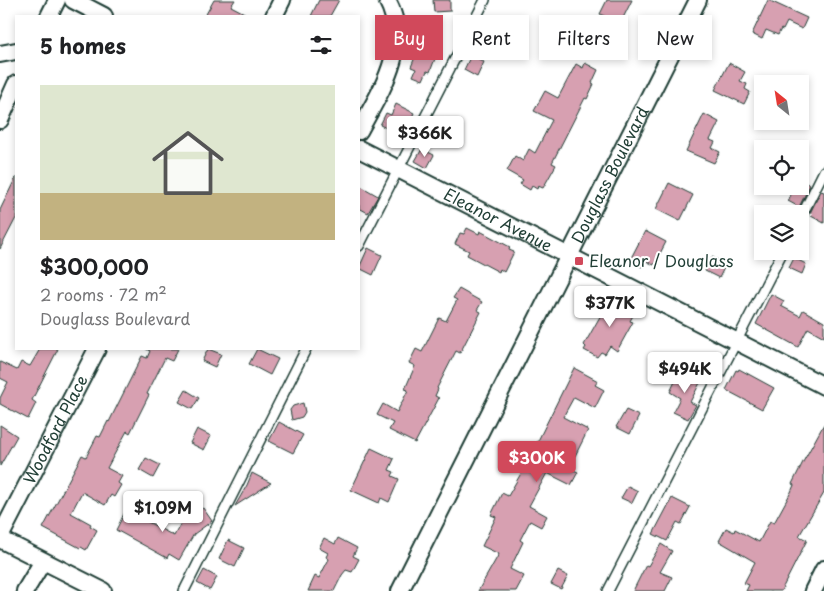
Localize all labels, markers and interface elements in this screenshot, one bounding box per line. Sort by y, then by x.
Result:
chip: Buy [375,15,443,60]
chip: Rent [453,15,529,60]
chip: Filters [539,15,628,60]
chip: New [638,15,712,60]
text: 5 homes [40,29,126,61]
icon: filters [307,31,335,59]
north arrow [754,75,809,130]
map controls [754,75,809,260]
street label: Douglass Boulevard [564,102,654,247]
pin: $366K [390,116,460,158]
icon: home [143,118,233,208]
text: $366K [398,120,452,144]
button: locate [754,140,809,195]
street label: Eleanor Avenue [440,181,557,257]
button: layers [754,205,809,260]
place label: Eleanor / Douglass [589,248,733,272]
text: $300,000 [40,250,149,282]
marker: Eleanor / Douglass [573,255,585,267]
text: 2 rooms · 72 m² [40,282,167,306]
pin: $377K [575,286,645,328]
text: $377K [585,290,635,314]
text: Douglass Boulevard [40,306,190,330]
pin: $494K [650,352,720,394]
text: $494K [658,356,712,380]
street label: Woodford Place [16,370,93,488]
pin: $300K [502,440,572,483]
text: $300K [509,445,565,469]
pin: $1.09M [122,490,204,533]
text: $1.09M [134,495,192,519]

